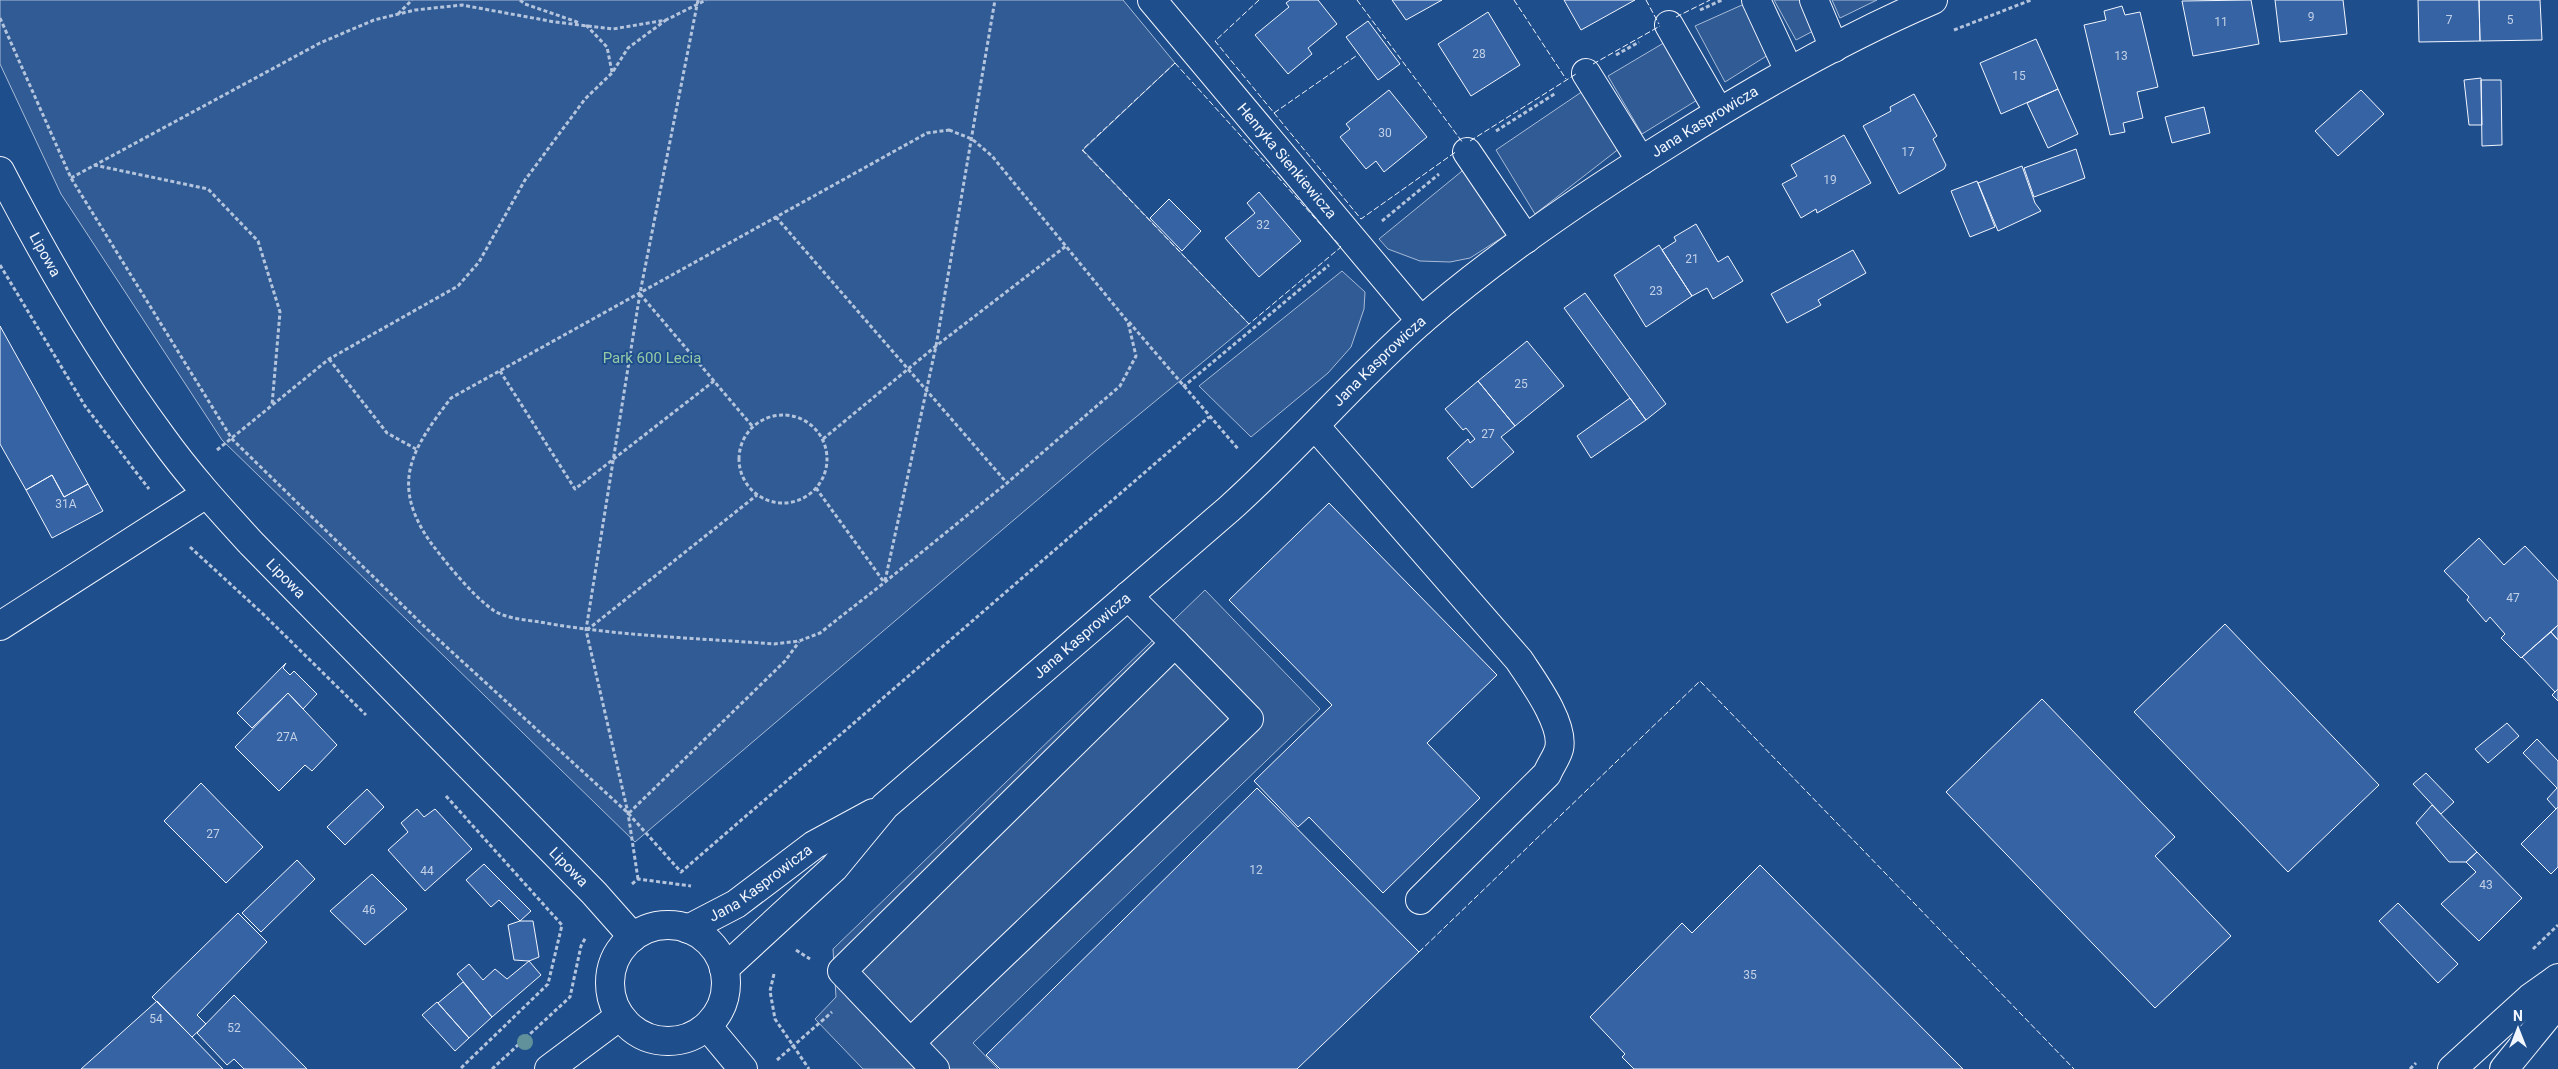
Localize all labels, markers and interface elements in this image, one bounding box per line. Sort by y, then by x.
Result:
house number: 9 [2308,10,2314,24]
house number: 7 [2446,13,2453,27]
house number: 5 [2507,13,2514,27]
house number: 11 [2214,15,2228,29]
house number: 28 [1472,47,1486,61]
house number: 13 [2114,49,2128,63]
house number: 15 [2012,69,2026,83]
street label: Jana Kasprowicza [1648,82,1761,161]
street label: Henryka Sienkiewicza [1233,99,1340,222]
house number: 30 [1378,126,1392,140]
house number: 17 [1901,145,1915,159]
house number: 19 [1823,173,1837,187]
house number: 32 [1256,218,1270,232]
street label: Lipowa [25,229,65,280]
house number: 21 [1685,252,1699,266]
house number: 23 [1649,284,1663,298]
street label: Jana Kasprowicza [1329,312,1429,410]
park label: Park 600 Lecia [603,349,701,367]
house number: 25 [1514,377,1528,391]
house number: 27 [1481,427,1495,441]
house number: 31A [55,497,77,511]
street label: Lipowa [263,555,309,602]
street label: Jana Kasprowicza [1030,589,1134,683]
house number: 47 [2506,591,2520,605]
house number: 27A [276,730,298,744]
house number: 27 [206,827,220,841]
street label: Jana Kasprowicza [706,841,816,926]
street label: Lipowa [545,844,592,891]
house number: 12 [1249,863,1263,877]
house number: 44 [420,864,434,878]
house number: 43 [2479,878,2493,892]
house number: 46 [362,903,376,917]
house number: 35 [1743,968,1757,982]
north arrow [2493,1004,2543,1054]
text: N [2513,1008,2523,1024]
house number: 54 [149,1012,163,1026]
house number: 52 [227,1021,241,1035]

